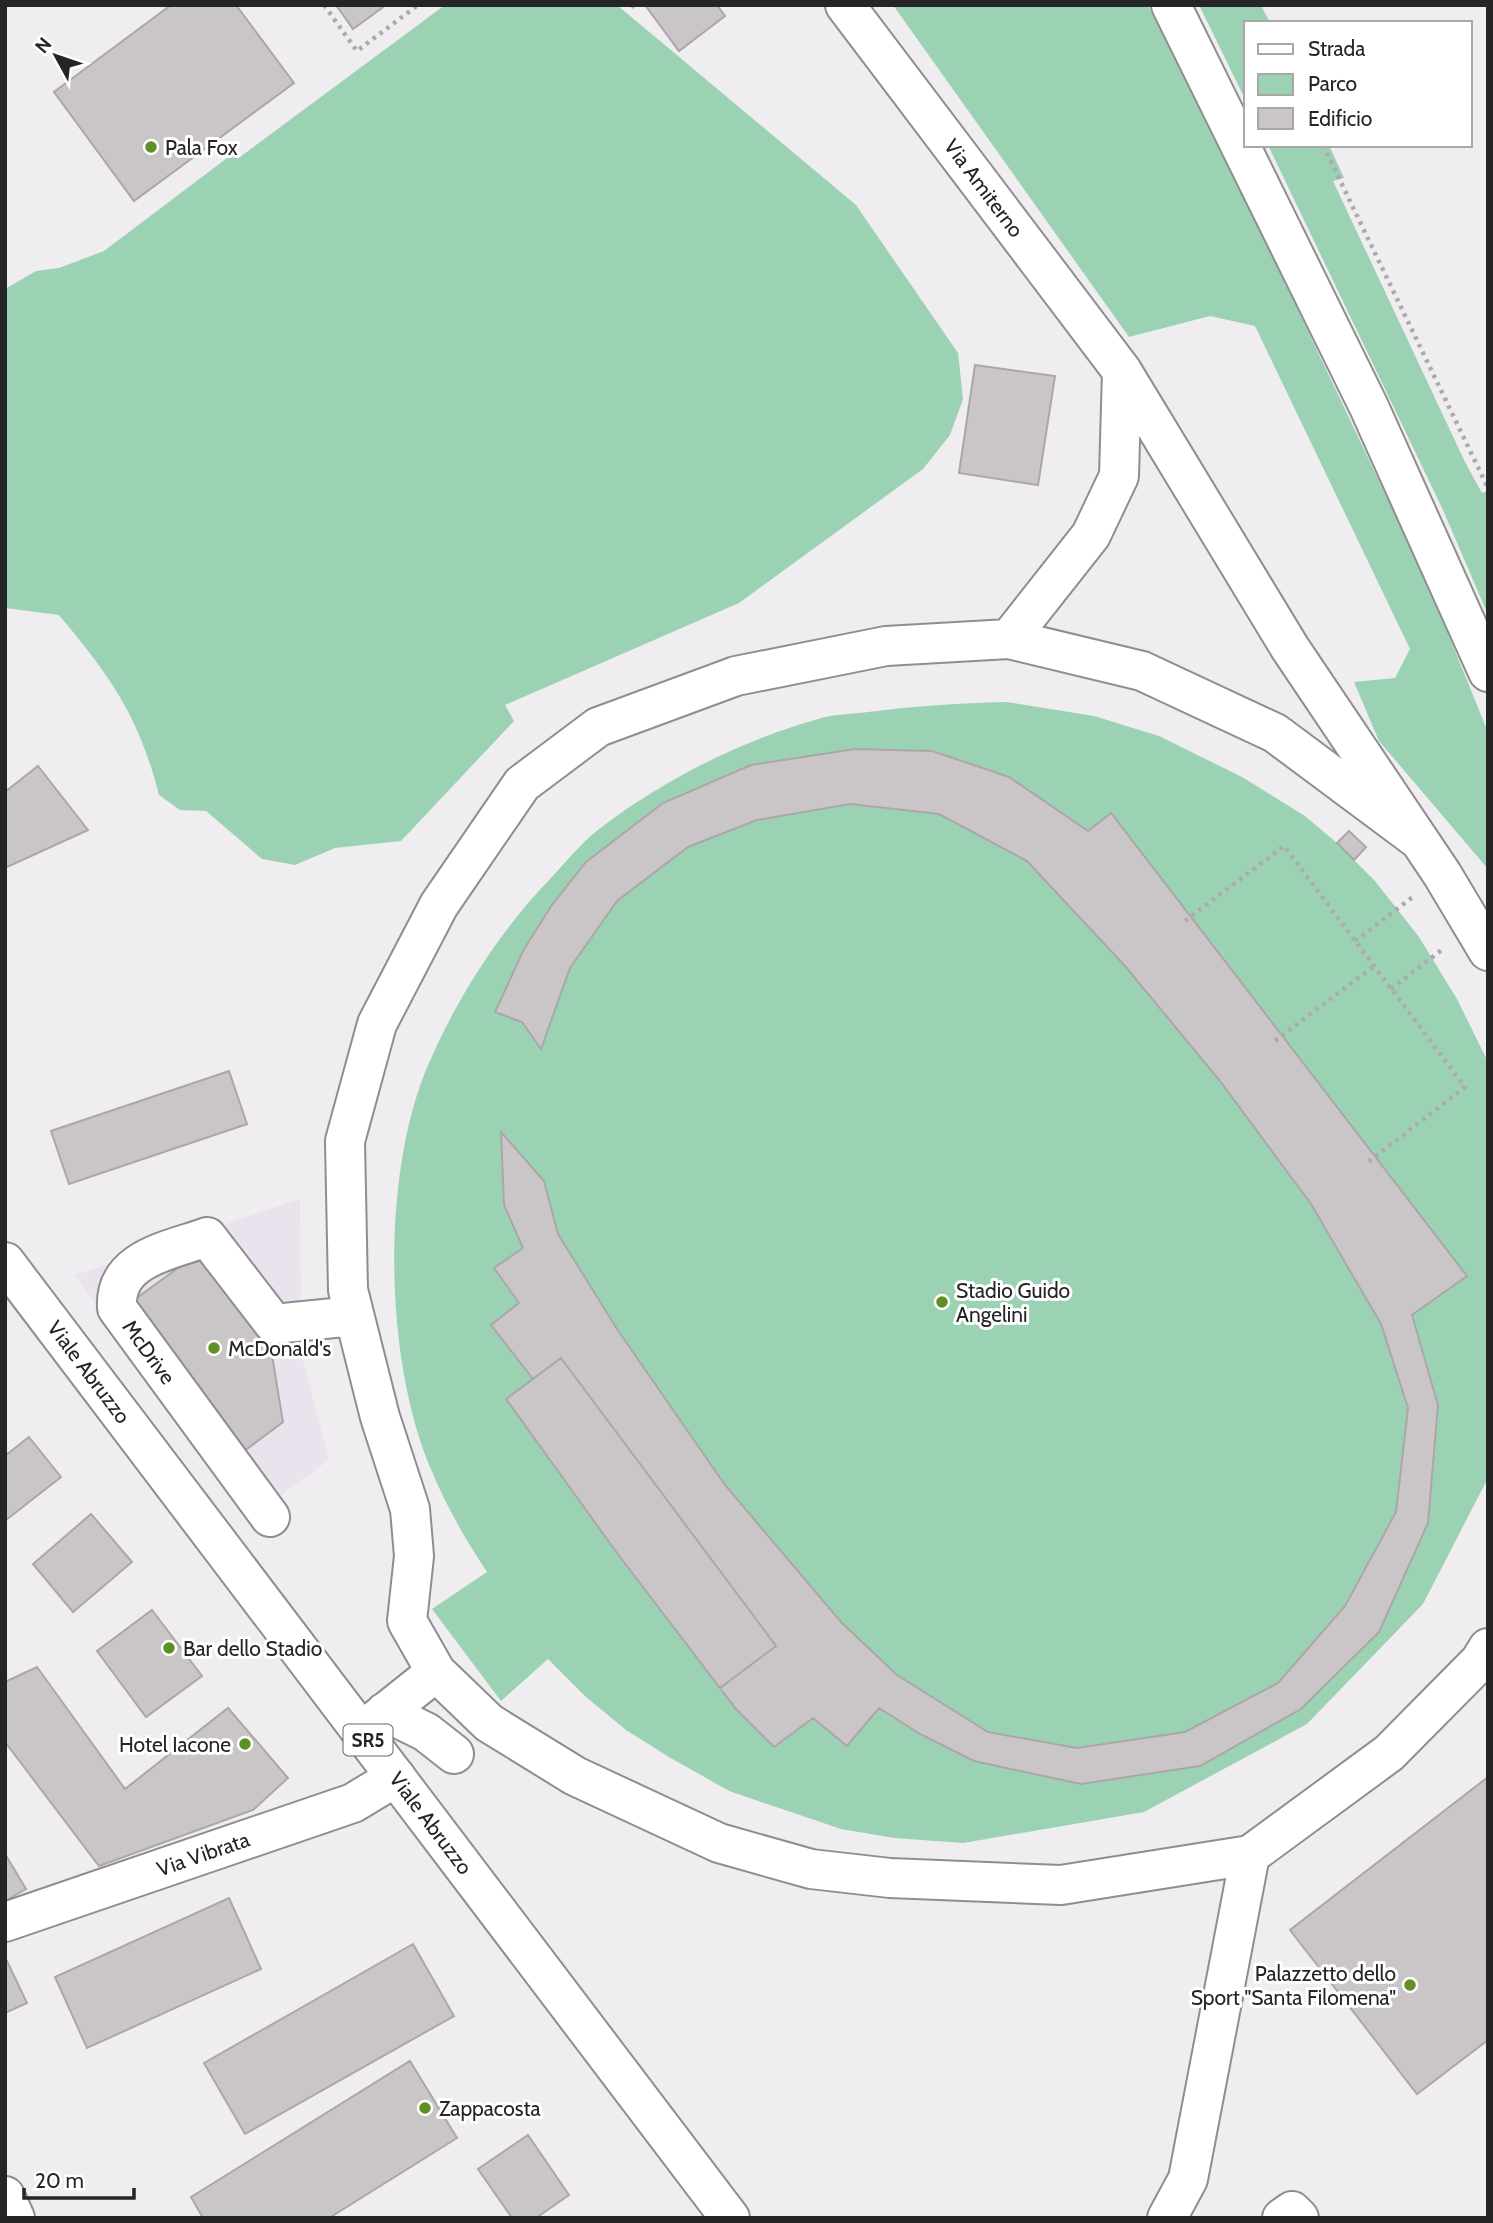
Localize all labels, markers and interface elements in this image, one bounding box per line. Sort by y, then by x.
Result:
north arrow [21,21,91,91]
legend [1244,21,1472,147]
text: N [30,33,56,58]
text: Strada [1308,36,1365,61]
text: Parco [1308,71,1357,96]
text: Edificio [1308,106,1372,131]
street label: Via Amiterno [939,134,1029,242]
place label: Pala Fox [165,135,238,160]
marker: Pala Fox [143,139,159,155]
place label: Stadio Guido Angelini [956,1278,1070,1327]
marker: Stadio Guido Angelini [934,1294,950,1310]
street label: McDrive [117,1315,181,1389]
street label: Viale Abruzzo [42,1316,136,1428]
place label: McDonald's [228,1336,332,1361]
marker: McDonald's [206,1340,222,1356]
place label: Bar dello Stadio [183,1636,322,1661]
marker: Bar dello Stadio [161,1640,177,1656]
road number: SR5 [344,1724,392,1756]
place label: Hotel Iacone [119,1732,231,1757]
marker: Hotel Iacone [237,1736,253,1752]
street label: Viale Abruzzo [384,1767,478,1879]
street label: Via Vibrata [153,1826,253,1882]
place label: Palazzetto dello Sport "Santa Filomena" [1191,1961,1396,2010]
marker: Palazzetto dello Sport "Santa Filomena" [1402,1977,1418,1993]
place label: Zappacosta [439,2096,541,2121]
marker: Zappacosta [417,2100,433,2116]
scale bar [24,2156,135,2200]
text: 20 m [35,2168,84,2193]

